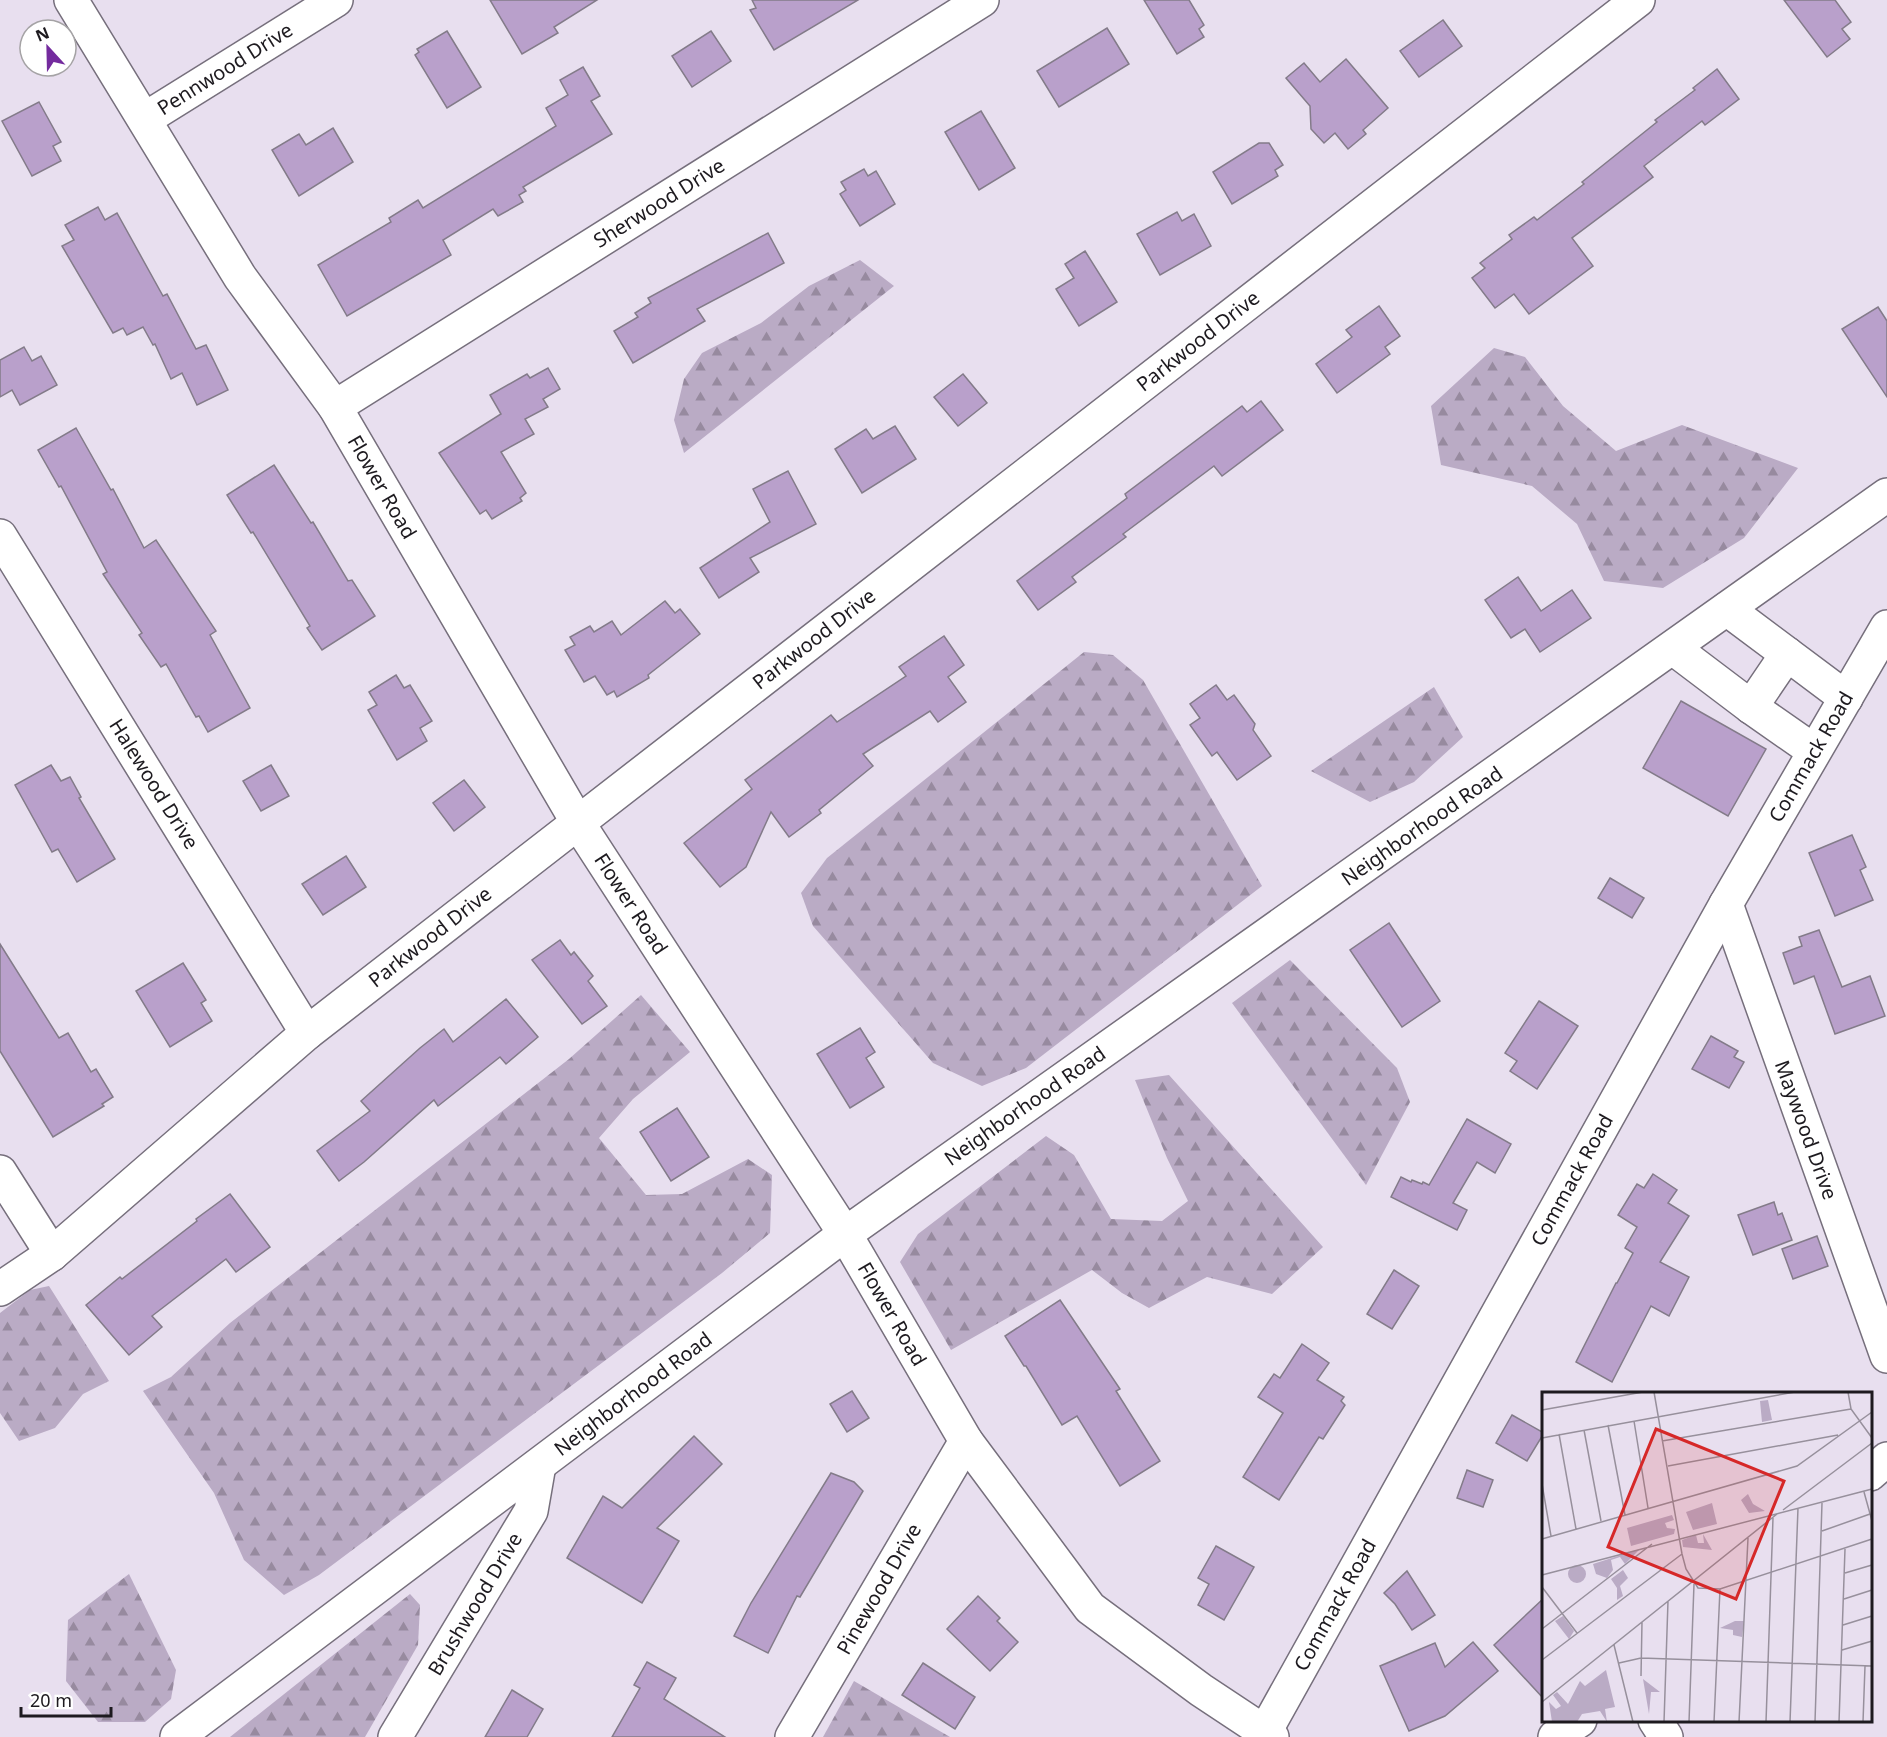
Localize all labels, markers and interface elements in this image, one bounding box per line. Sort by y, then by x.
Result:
street label: Pennwood Drive [152,16,298,121]
north arrow [18,18,78,78]
text: N [32,21,53,47]
street label: Sherwood Drive [588,151,729,254]
street label: Parkwood Drive [1131,284,1265,397]
street label: Flower Road [342,430,423,544]
street label: Parkwood Drive [747,582,881,695]
street label: Commack Road [1762,686,1859,827]
street label: Halewood Drive [104,713,205,854]
street label: Neighborhood Road [1336,760,1508,891]
street label: Flower Road [589,848,674,960]
street label: Parkwood Drive [363,880,497,993]
street label: Neighborhood Road [939,1040,1111,1171]
street label: Maywood Drive [1769,1056,1844,1203]
street label: Commack Road [1524,1109,1619,1251]
street label: Flower Road [852,1257,933,1371]
street label: Neighborhood Road [548,1325,717,1462]
inset map [1542,1392,1872,1722]
street label: Pinewood Drive [830,1518,927,1659]
street label: Brushwood Drive [421,1527,528,1680]
street label: Commack Road [1287,1534,1382,1676]
scale bar [21,1680,111,1718]
text: 20 m [30,1688,72,1712]

